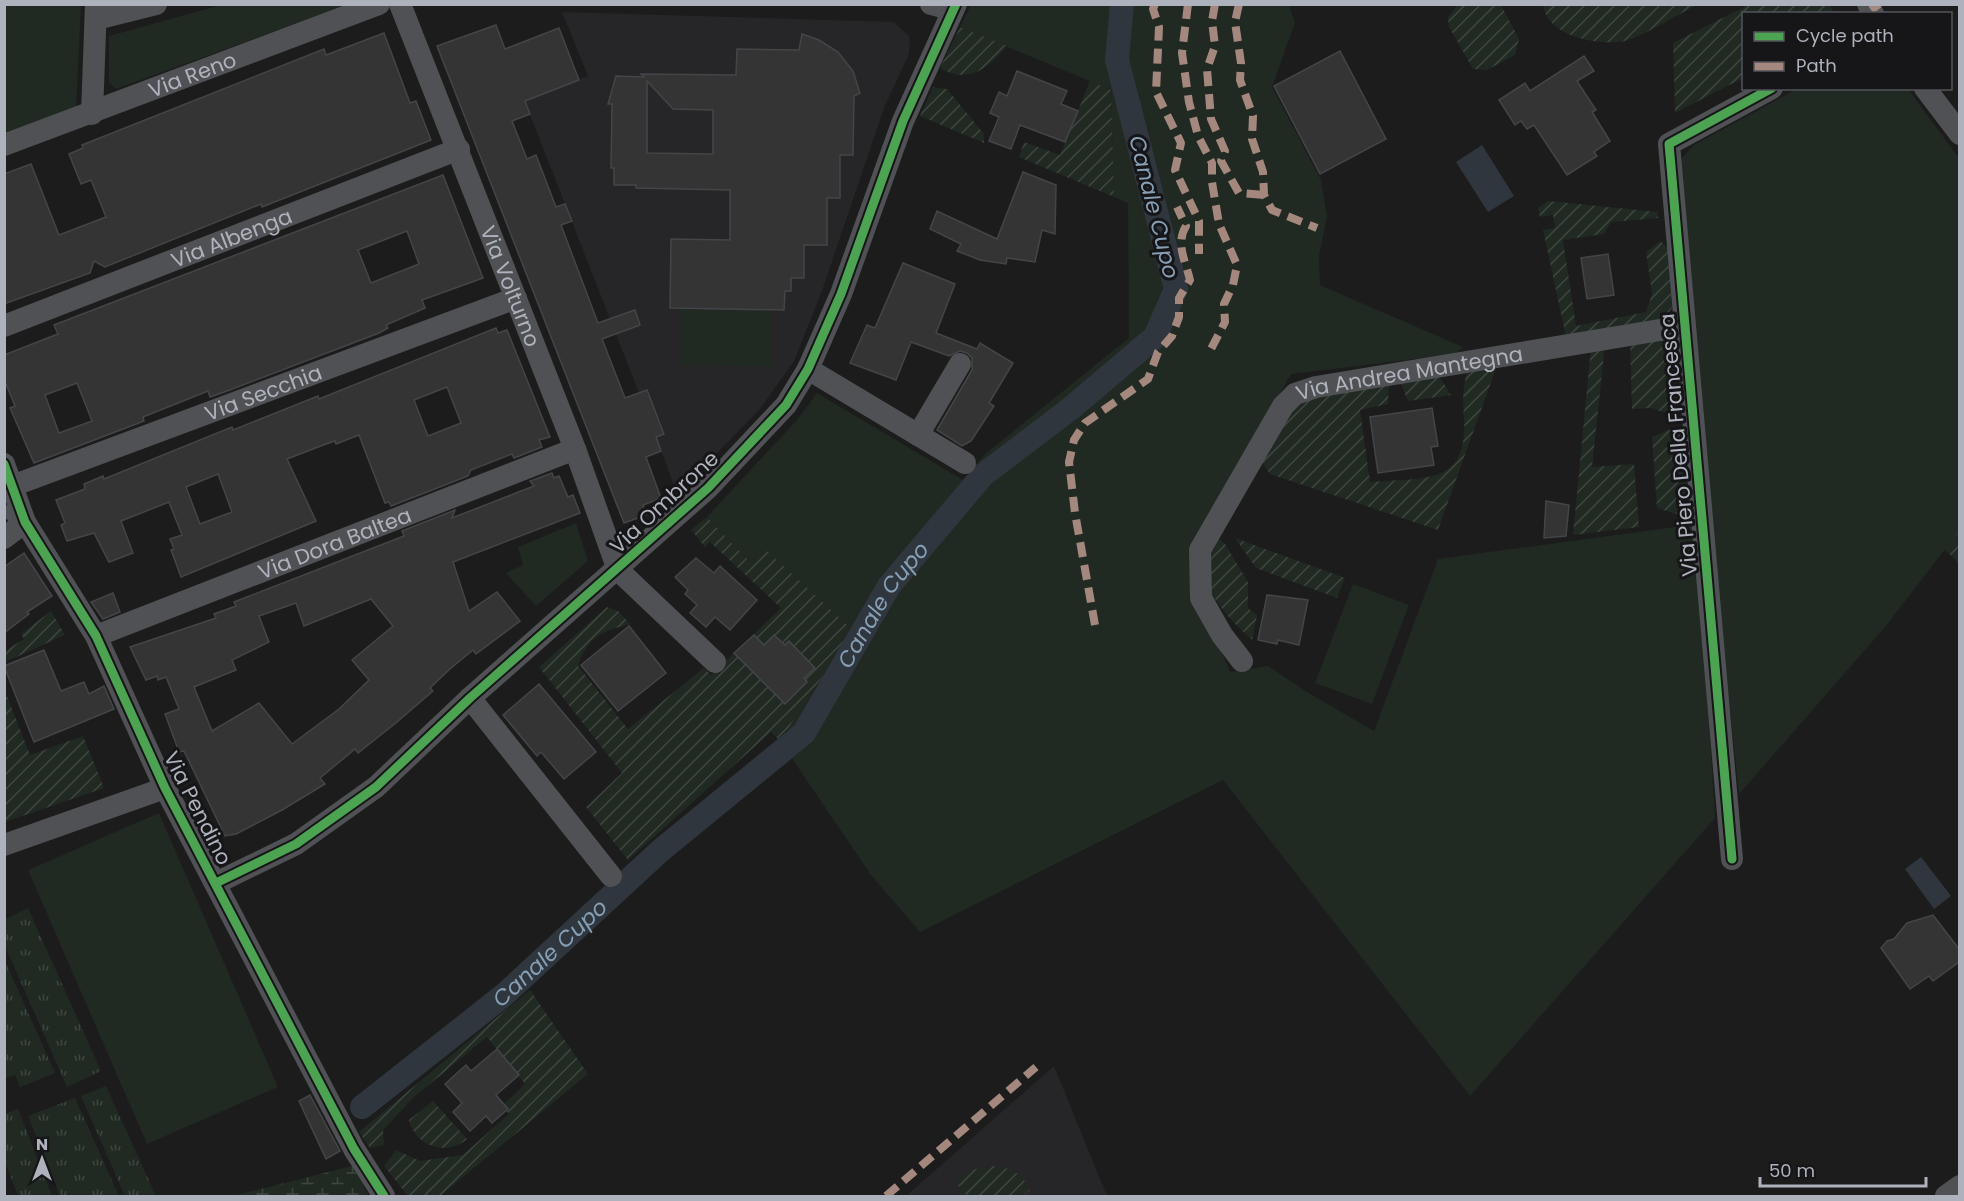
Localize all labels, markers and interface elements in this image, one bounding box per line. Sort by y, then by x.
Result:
legend [1742,12,1952,90]
text: Cycle path [1796,23,1894,48]
street label: Via Reno [144,45,240,104]
text: Path [1796,53,1837,78]
water label: Canale Cupo [1121,132,1187,282]
street label: Via Albenga [167,201,296,274]
street label: Via Volturno [474,221,548,351]
street label: Via Piero Della Francesca [1652,312,1704,578]
street label: Via Andrea Mantegna [1292,338,1525,407]
street label: Via Secchia [200,357,326,427]
street label: Via Ombrone [603,444,725,560]
street label: Via Dora Baltea [254,500,415,586]
water label: Canale Cupo [829,535,936,674]
street label: Via Pendino [157,746,239,870]
water label: Canale Cupo [486,892,614,1014]
north arrow [12,1129,72,1189]
text: N [36,1133,48,1156]
scale bar [1760,1150,1926,1188]
text: 50 m [1769,1158,1815,1183]

